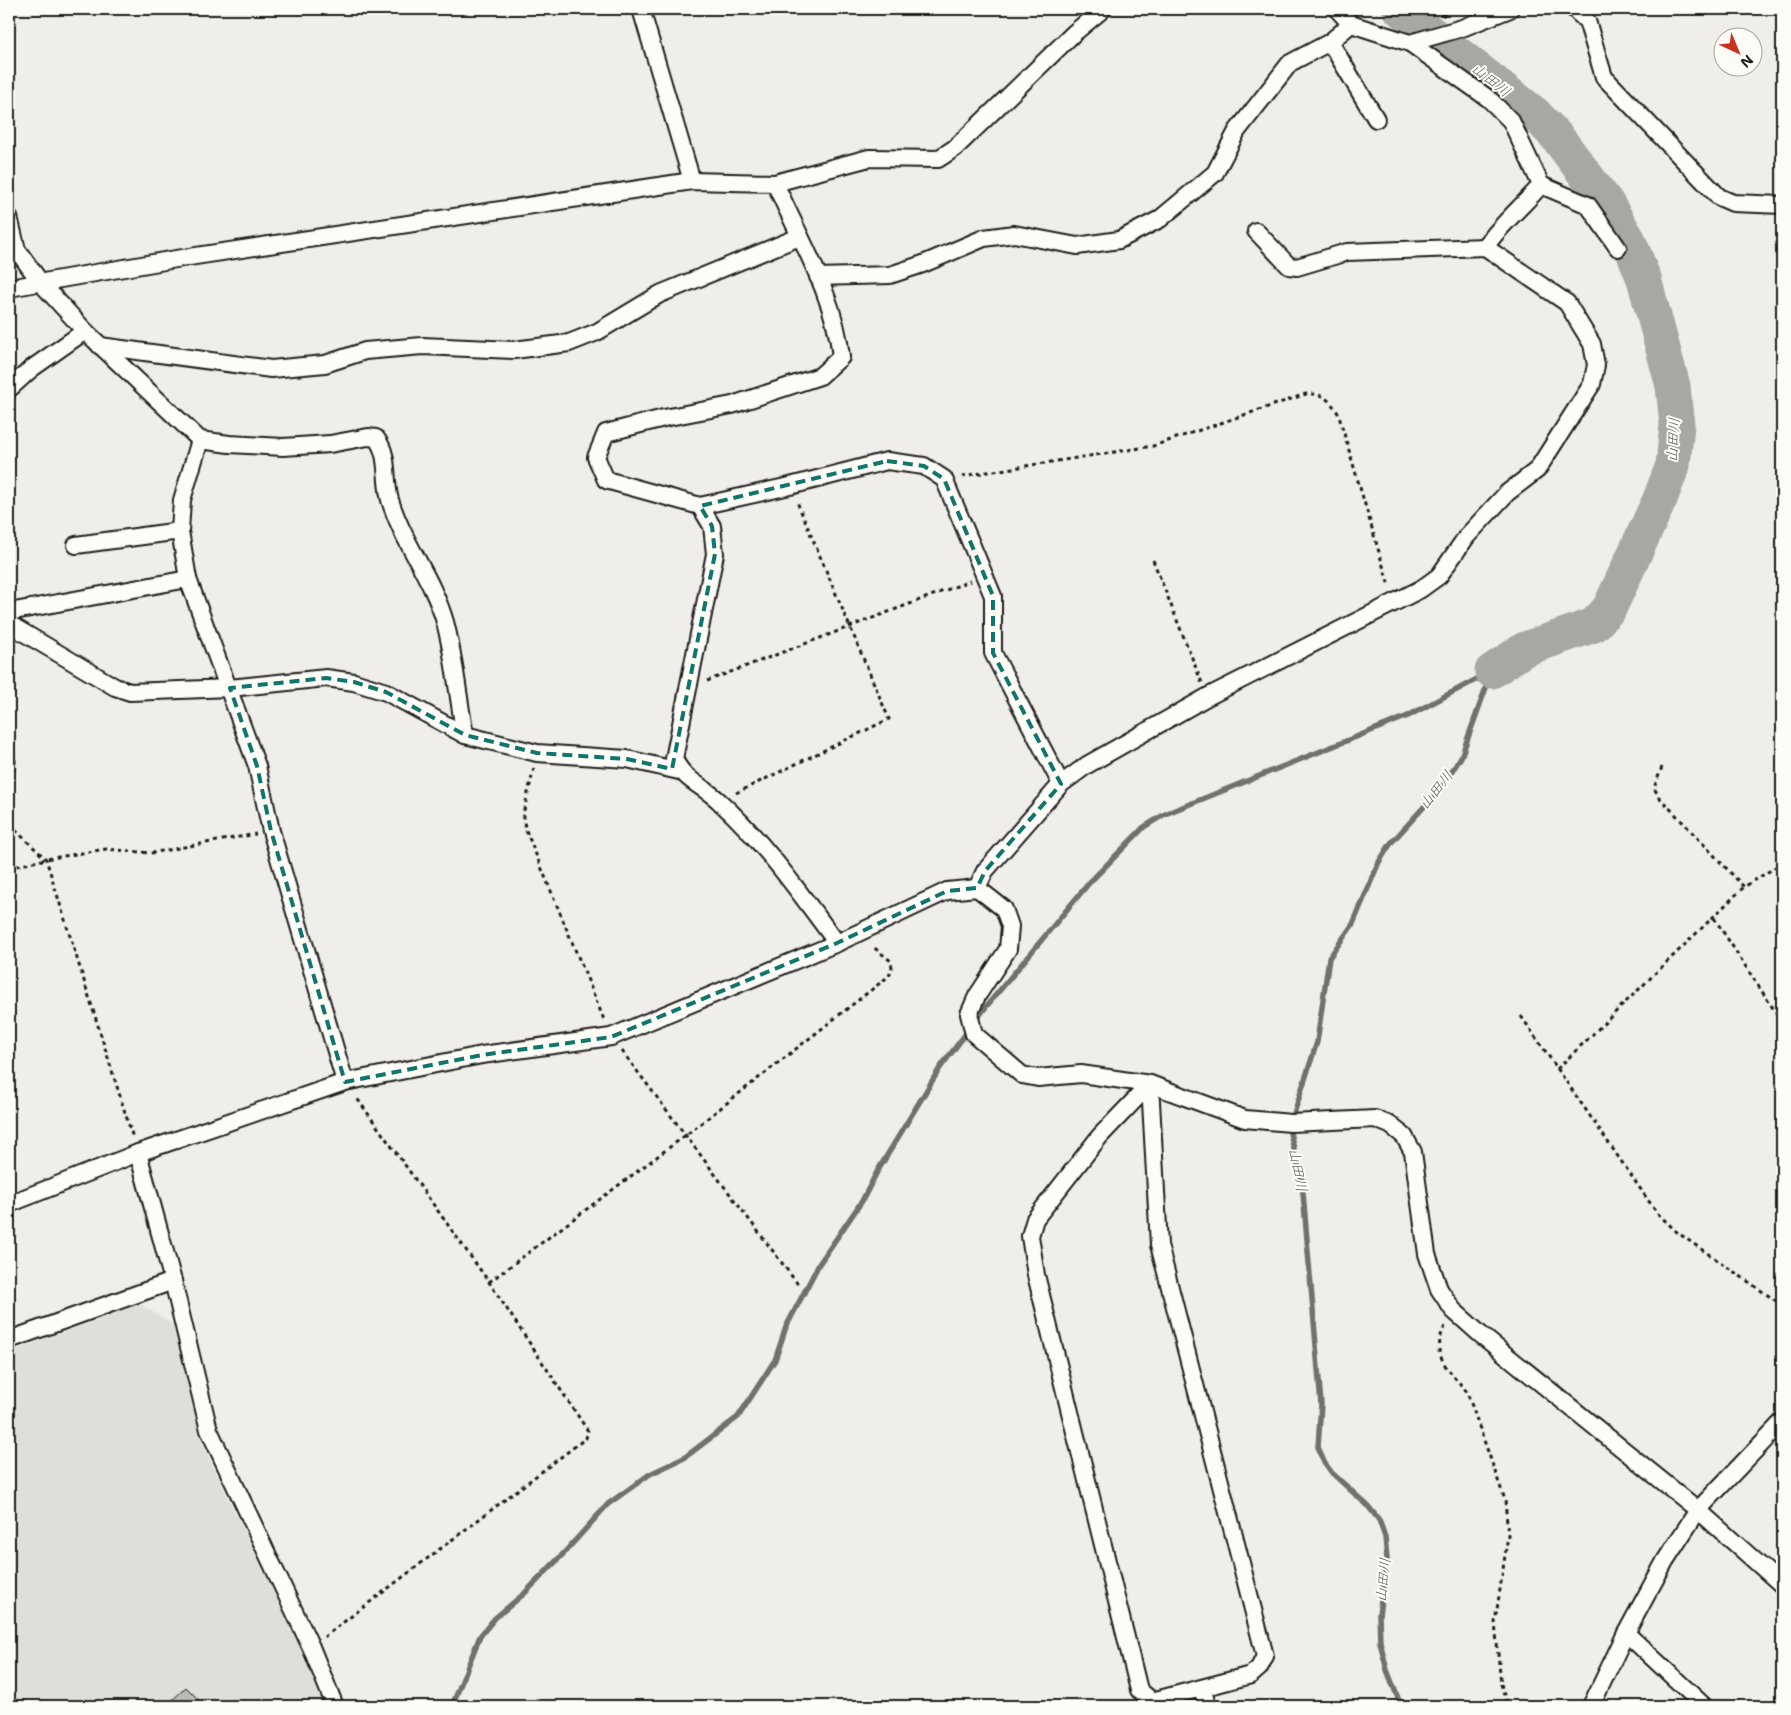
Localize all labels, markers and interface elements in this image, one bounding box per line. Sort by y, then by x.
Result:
north arrow [1714,28,1764,78]
text: N [1737,51,1757,72]
water label: 山田川 [1467,58,1515,102]
water label: 山田川 [1661,417,1685,463]
water label: 山田川 [1414,766,1458,814]
water label: 山田川 [1284,1146,1312,1194]
water label: 山田川 [1371,1557,1395,1603]

